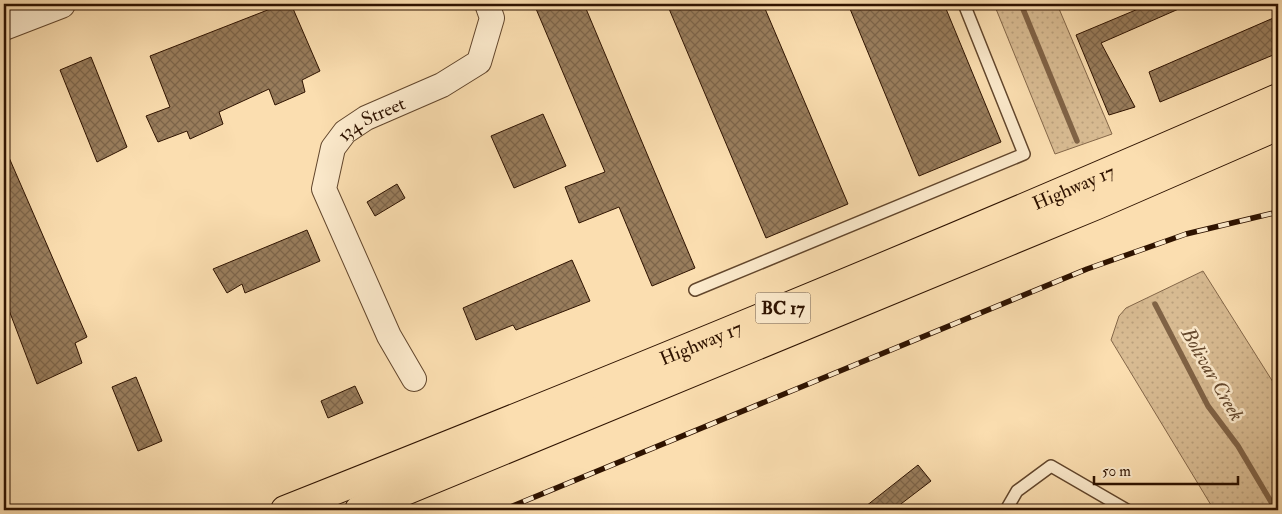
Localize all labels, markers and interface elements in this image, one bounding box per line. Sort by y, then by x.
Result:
street label: 134 Street [332,91,409,146]
street label: Highway 17 [1029,159,1119,216]
road number: BC 17 [756,292,810,324]
street label: Highway 17 [656,316,746,371]
water label: Bolivar Creek [1175,322,1249,425]
scale bar [1094,454,1238,486]
text: 50 m [1102,462,1131,481]

